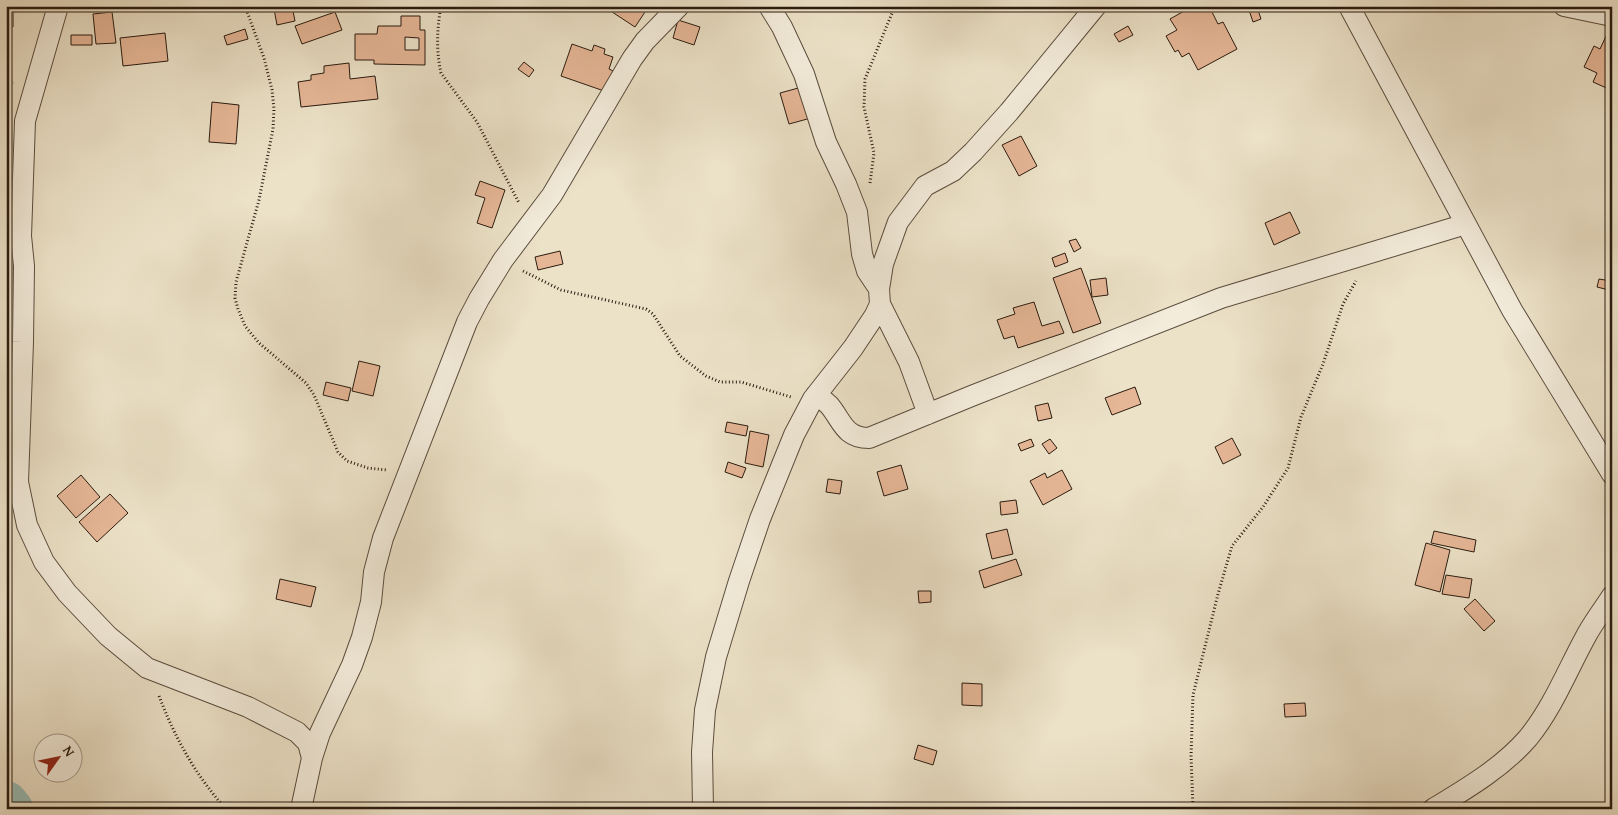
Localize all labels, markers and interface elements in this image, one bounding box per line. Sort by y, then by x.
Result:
north arrow [32,732,82,782]
text: N [58,742,80,761]

